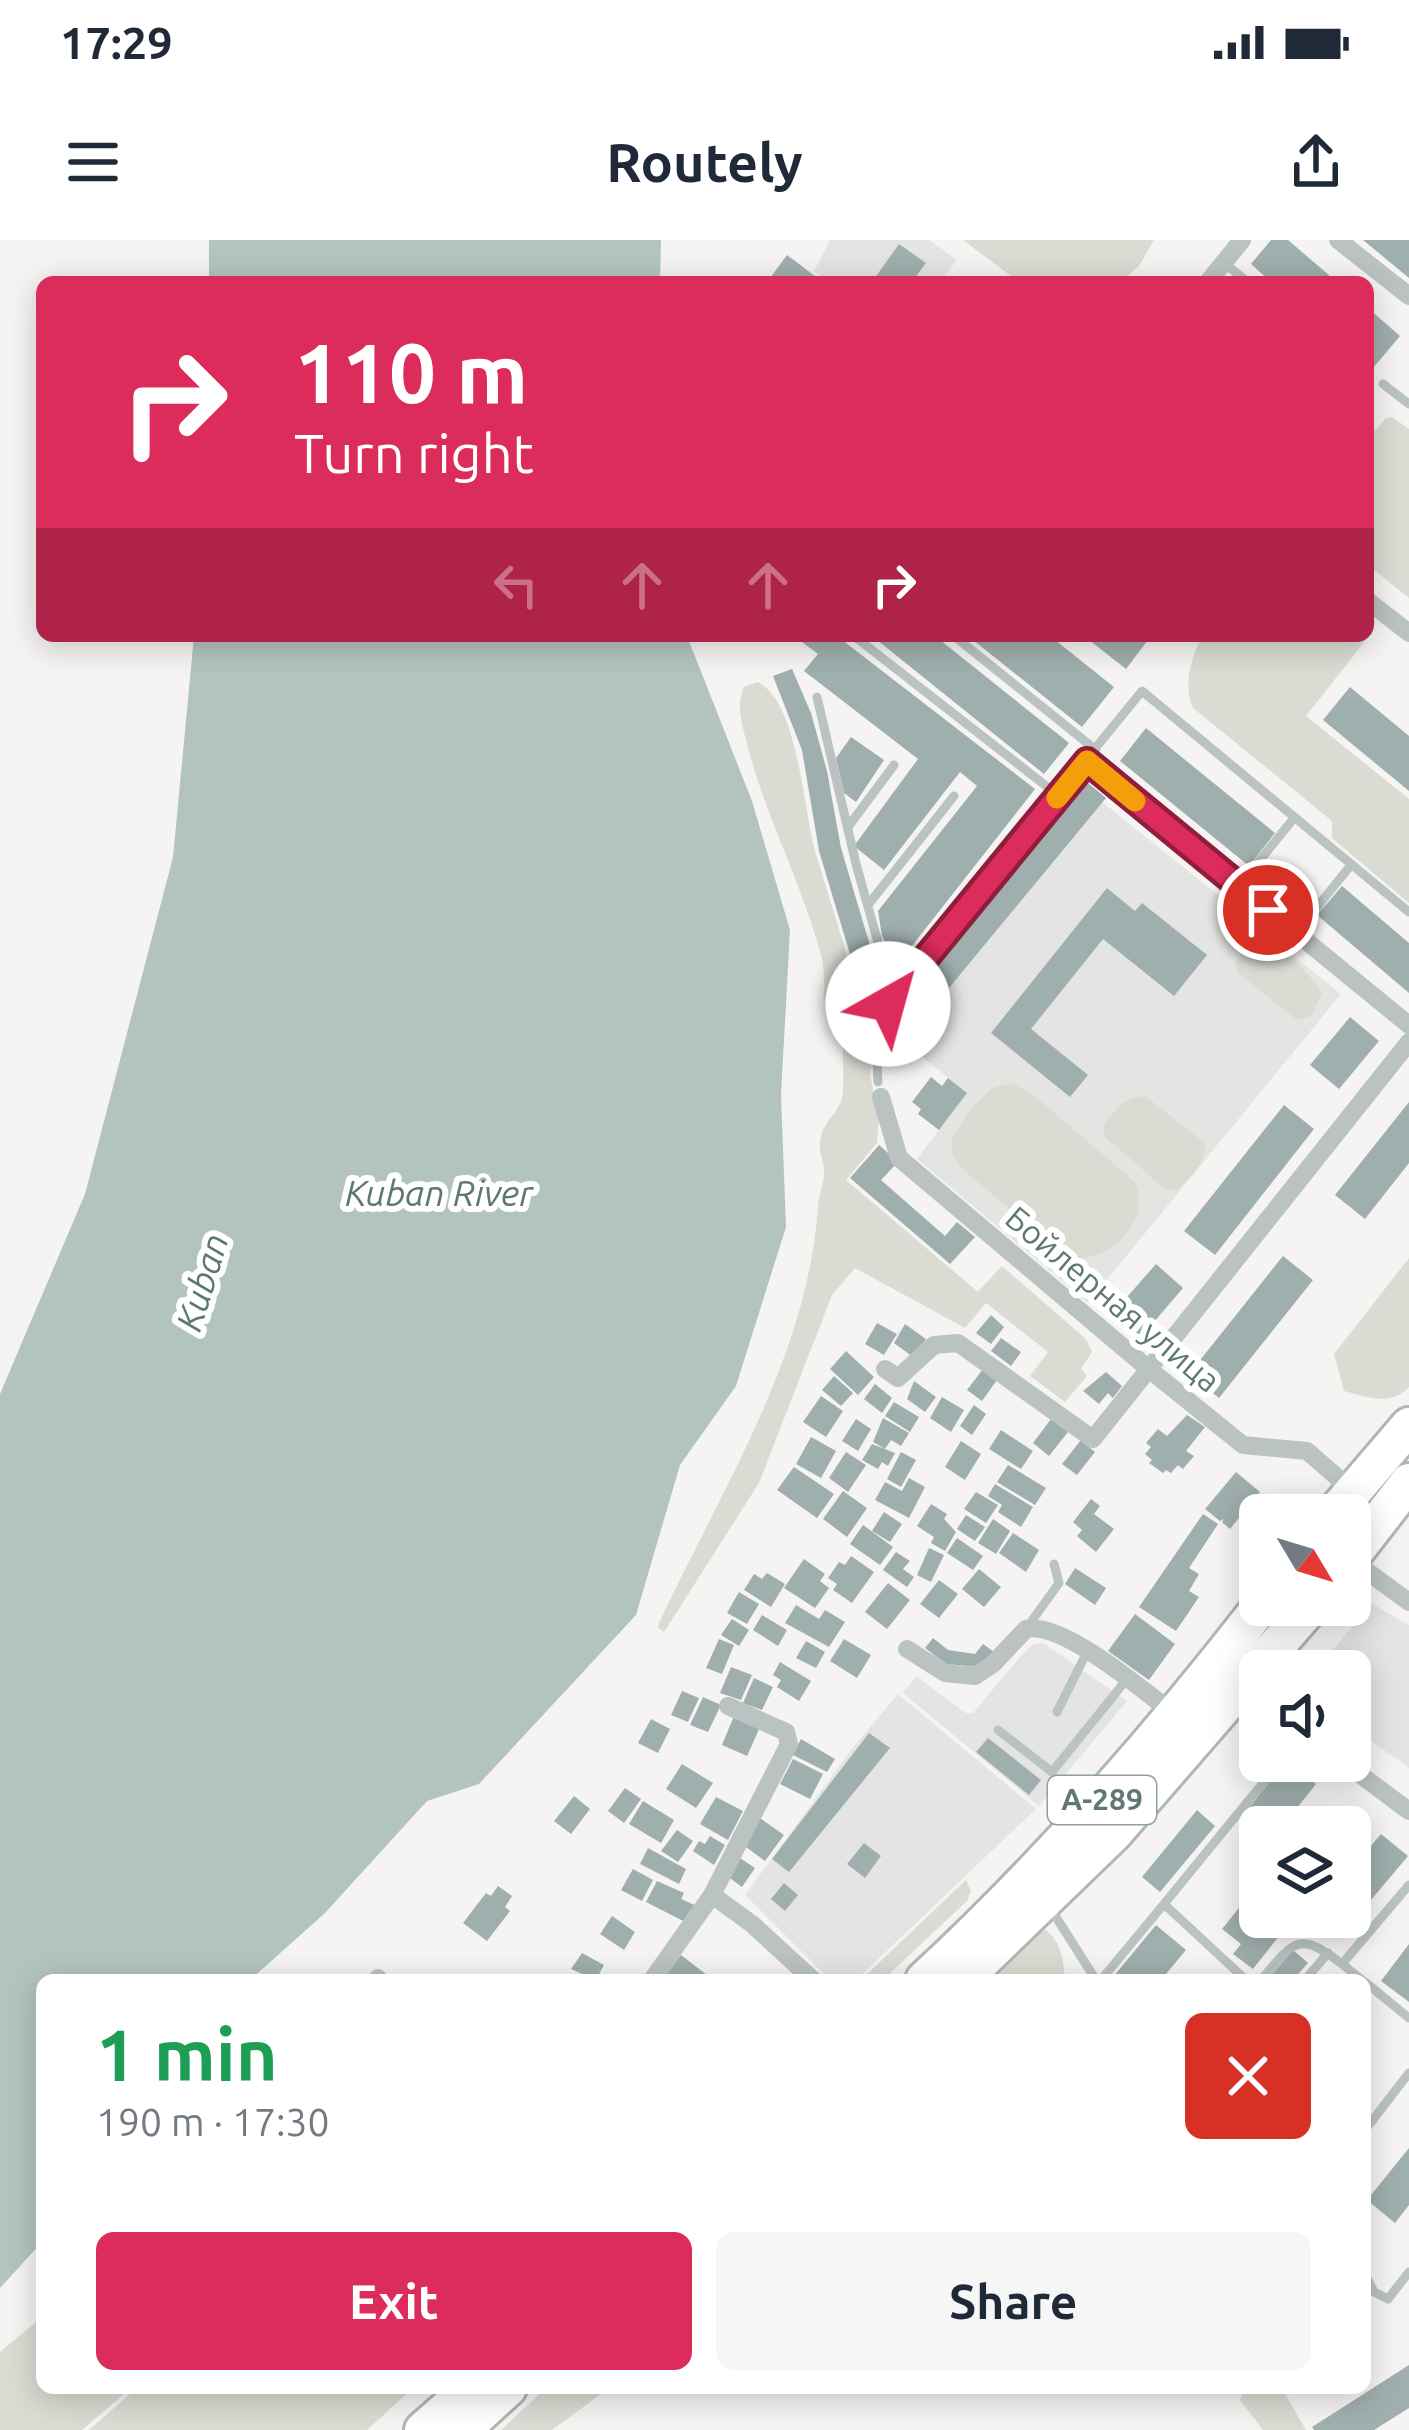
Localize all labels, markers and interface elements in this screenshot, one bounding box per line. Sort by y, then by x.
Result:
text: 17:29 [60,17,173,68]
icon: menu [60,129,126,195]
icon: share [1283,129,1349,195]
text: Routely [606,132,803,192]
icon: right [96,324,252,480]
text: 110 m [294,325,528,419]
text: Turn right [294,423,534,483]
icon: left [483,552,549,618]
icon: ahead [609,552,675,618]
icon: ahead [735,552,801,618]
icon: right [861,552,927,618]
pin [1217,859,1319,961]
icon: arrive [1235,877,1301,943]
position arrow [825,941,951,1067]
water label: Kuban River [345,1172,534,1213]
street label: Бойлерная улица [999,1198,1228,1399]
water label: Kuban [167,1228,236,1335]
north arrow [1239,1494,1371,1626]
map controls [1239,1494,1371,1938]
button: sound [1239,1650,1371,1782]
road number: А-289 [1048,1776,1156,1824]
button: layers [1239,1806,1371,1938]
button: close [1185,2013,1311,2139]
text: 1 min [96,2014,278,2095]
text: 190 m · 17:30 [96,2100,330,2143]
button: Exit [96,2232,692,2370]
button: Share [716,2232,1311,2370]

